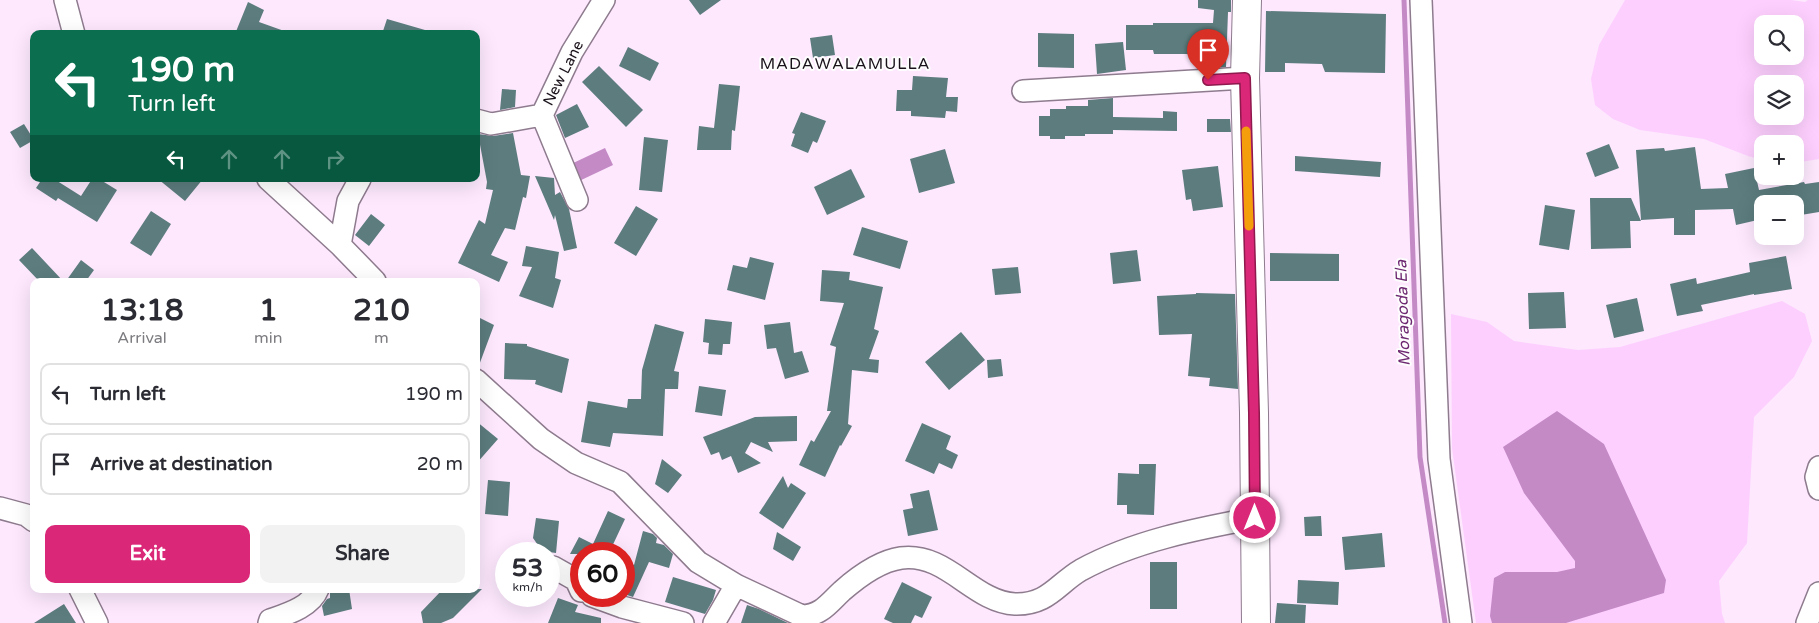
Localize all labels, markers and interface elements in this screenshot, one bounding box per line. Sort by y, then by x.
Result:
map controls [1754,15,1804,245]
button: search [1754,15,1804,65]
pin [1187,29,1229,80]
icon: arrive [1194,36,1222,64]
street label: New Lane [539,37,587,109]
text: 190 m [128,49,235,91]
icon: left [45,50,110,115]
district label: MADAWALAMULLA [760,54,930,74]
button: layers [1754,75,1804,125]
text: Turn left [128,91,216,117]
button: + [1754,135,1804,185]
icon: left [162,145,190,173]
icon: ahead [215,145,243,173]
icon: ahead [268,145,296,173]
icon: right [321,145,349,173]
button: − [1754,195,1804,245]
water label: Moragoda Ela [1391,258,1415,366]
text: 13:18 [100,292,184,329]
text: 1 [259,292,278,329]
text: 210 [353,292,410,329]
text: Arrival [117,328,167,348]
text: min [254,328,283,348]
text: m [374,328,389,348]
icon: left [47,380,75,408]
text: Turn left [90,383,166,405]
text: 190 m [405,383,463,405]
icon: arrive [47,450,75,478]
text: Arrive at destination [90,453,273,475]
text: 20 m [417,453,463,475]
position arrow [1228,491,1280,543]
button: Exit [45,525,250,583]
button: Share [260,525,465,583]
speed limit sign: 60 [570,542,635,607]
text: 53 [512,553,543,583]
text: km/h [512,580,543,594]

